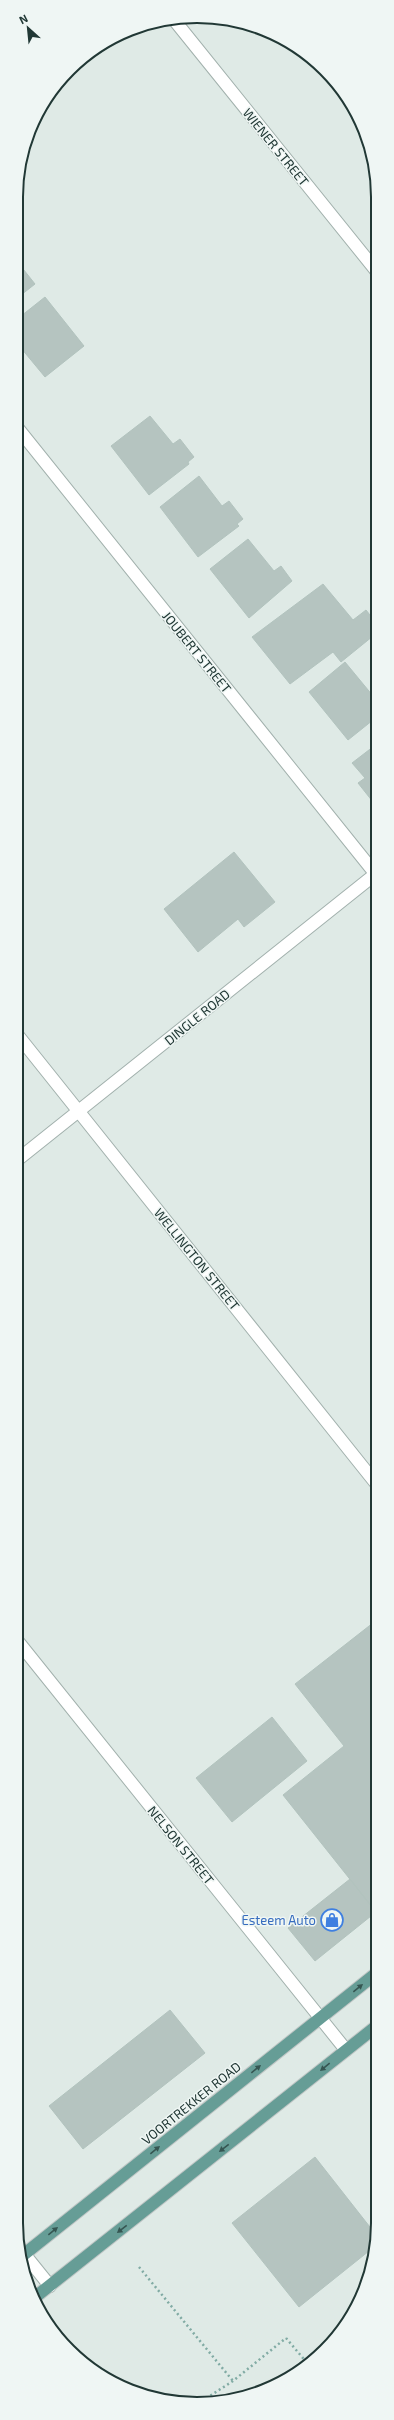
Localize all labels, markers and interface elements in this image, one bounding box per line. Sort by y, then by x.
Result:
north arrow [8,8,48,48]
text: N [17,11,30,26]
street label: WIENER STREET [240,105,313,189]
street label: JOUBERT STREET [159,608,235,696]
street label: DINGLE ROAD [161,986,233,1048]
street label: WELLINGTON STREET [151,1205,243,1314]
street label: NELSON STREET [145,1803,218,1888]
shop icon: Esteem Auto [319,1907,345,1933]
place label: Esteem Auto [241,1912,316,1928]
one-way arrow [352,1984,363,1992]
street label: VOORTREKKER ROAD [138,2058,244,2148]
one-way arrow [320,2063,331,2072]
one-way arrow [251,2065,262,2073]
one-way arrow [218,2144,229,2152]
one-way arrow [149,2146,160,2155]
one-way arrow [116,2225,127,2233]
one-way arrow [47,2227,58,2236]

